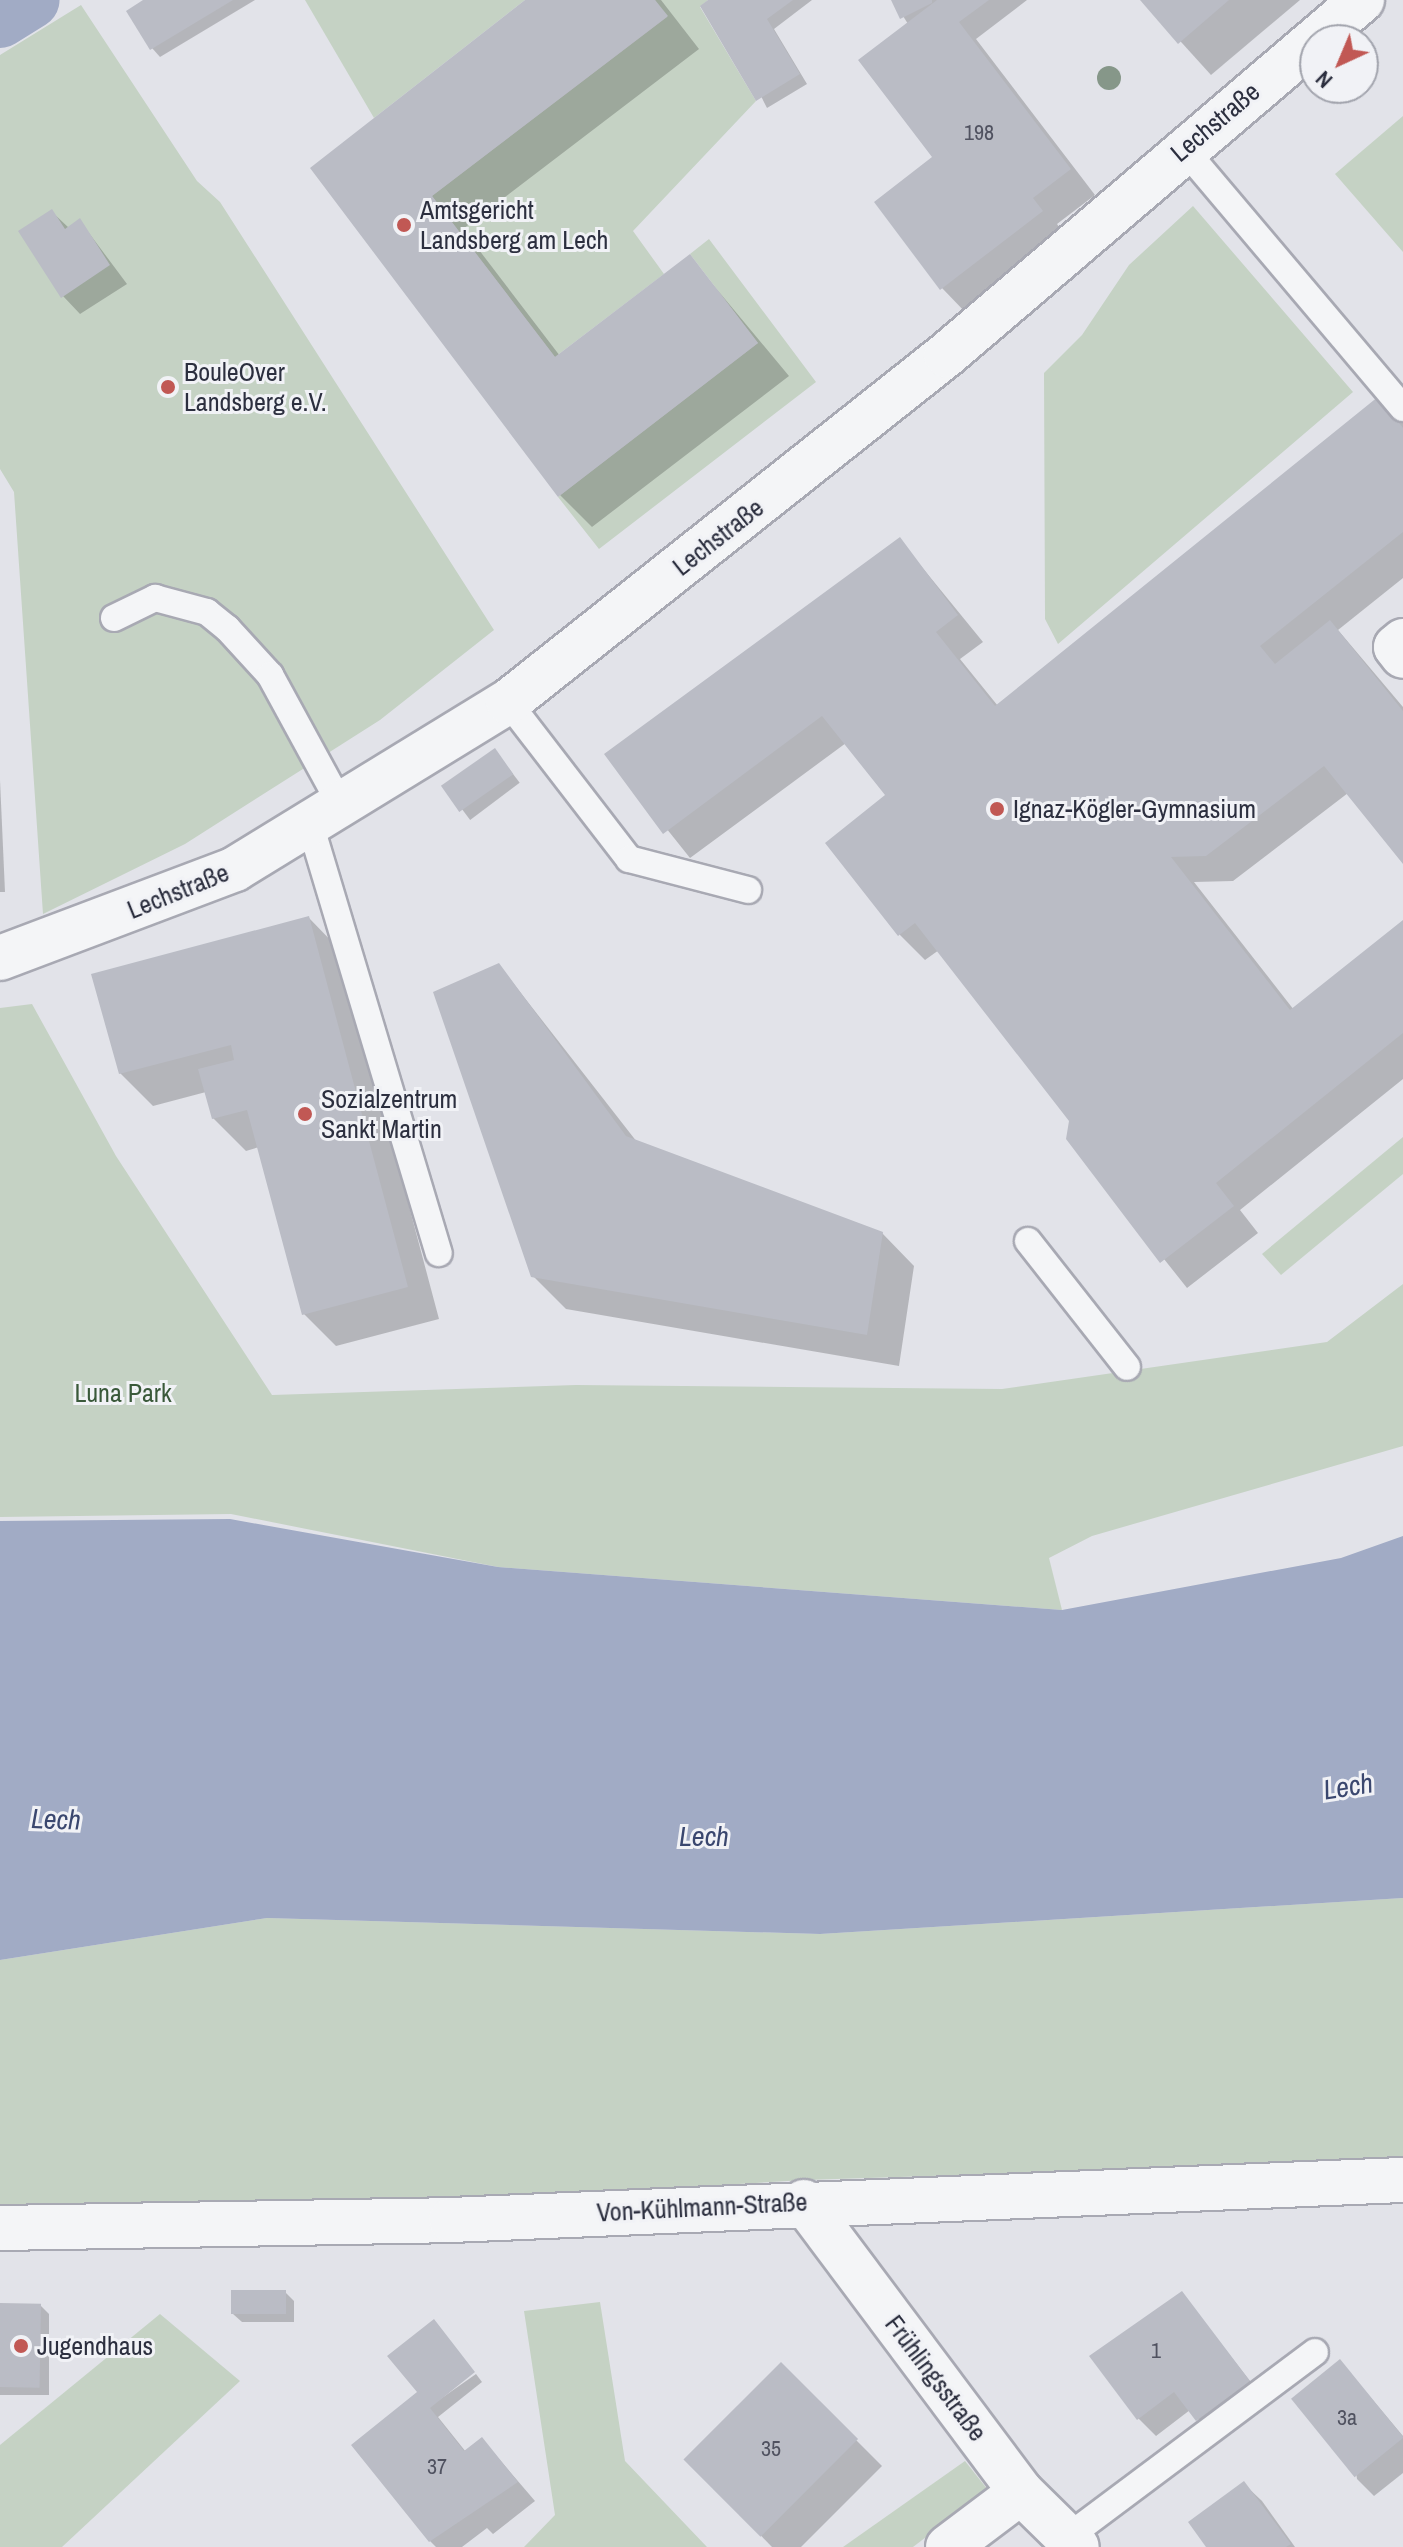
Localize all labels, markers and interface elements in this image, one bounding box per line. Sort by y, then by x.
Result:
north arrow [1299,24,1379,104]
text: N [1309,65,1339,95]
street label: Lechstraße [1164,76,1266,168]
house number: 198 [964,120,994,146]
place label: Amtsgericht Landsberg am Lech [420,194,608,256]
marker: Amtsgericht Landsberg am Lech [395,216,413,234]
place label: BouleOver Landsberg e.V. [184,356,327,418]
marker: BouleOver Landsberg e.V. [159,378,177,396]
street label: Lechstraße [666,492,770,582]
place label: Ignaz-Kögler-Gymnasium [1013,793,1256,825]
marker: Ignaz-Kögler-Gymnasium [988,800,1006,818]
street label: Lechstraße [123,857,233,925]
place label: Sozialzentrum Sankt Martin [321,1083,457,1144]
marker: Sozialzentrum Sankt Martin [296,1105,314,1123]
park label: Luna Park [74,1377,172,1409]
water label: Lech [1321,1766,1375,1806]
water label: Lech [31,1801,81,1837]
water label: Lech [679,1819,729,1853]
street label: Von-Kühlmann-Straße [596,2186,808,2228]
street label: Frühlingsstraße [879,2309,993,2447]
place label: Jugendhaus [37,2330,153,2362]
marker: Jugendhaus [12,2337,30,2355]
house number: 1 [1151,2338,1161,2364]
house number: 3a [1337,2405,1357,2431]
house number: 35 [761,2436,781,2462]
house number: 37 [427,2454,447,2480]

